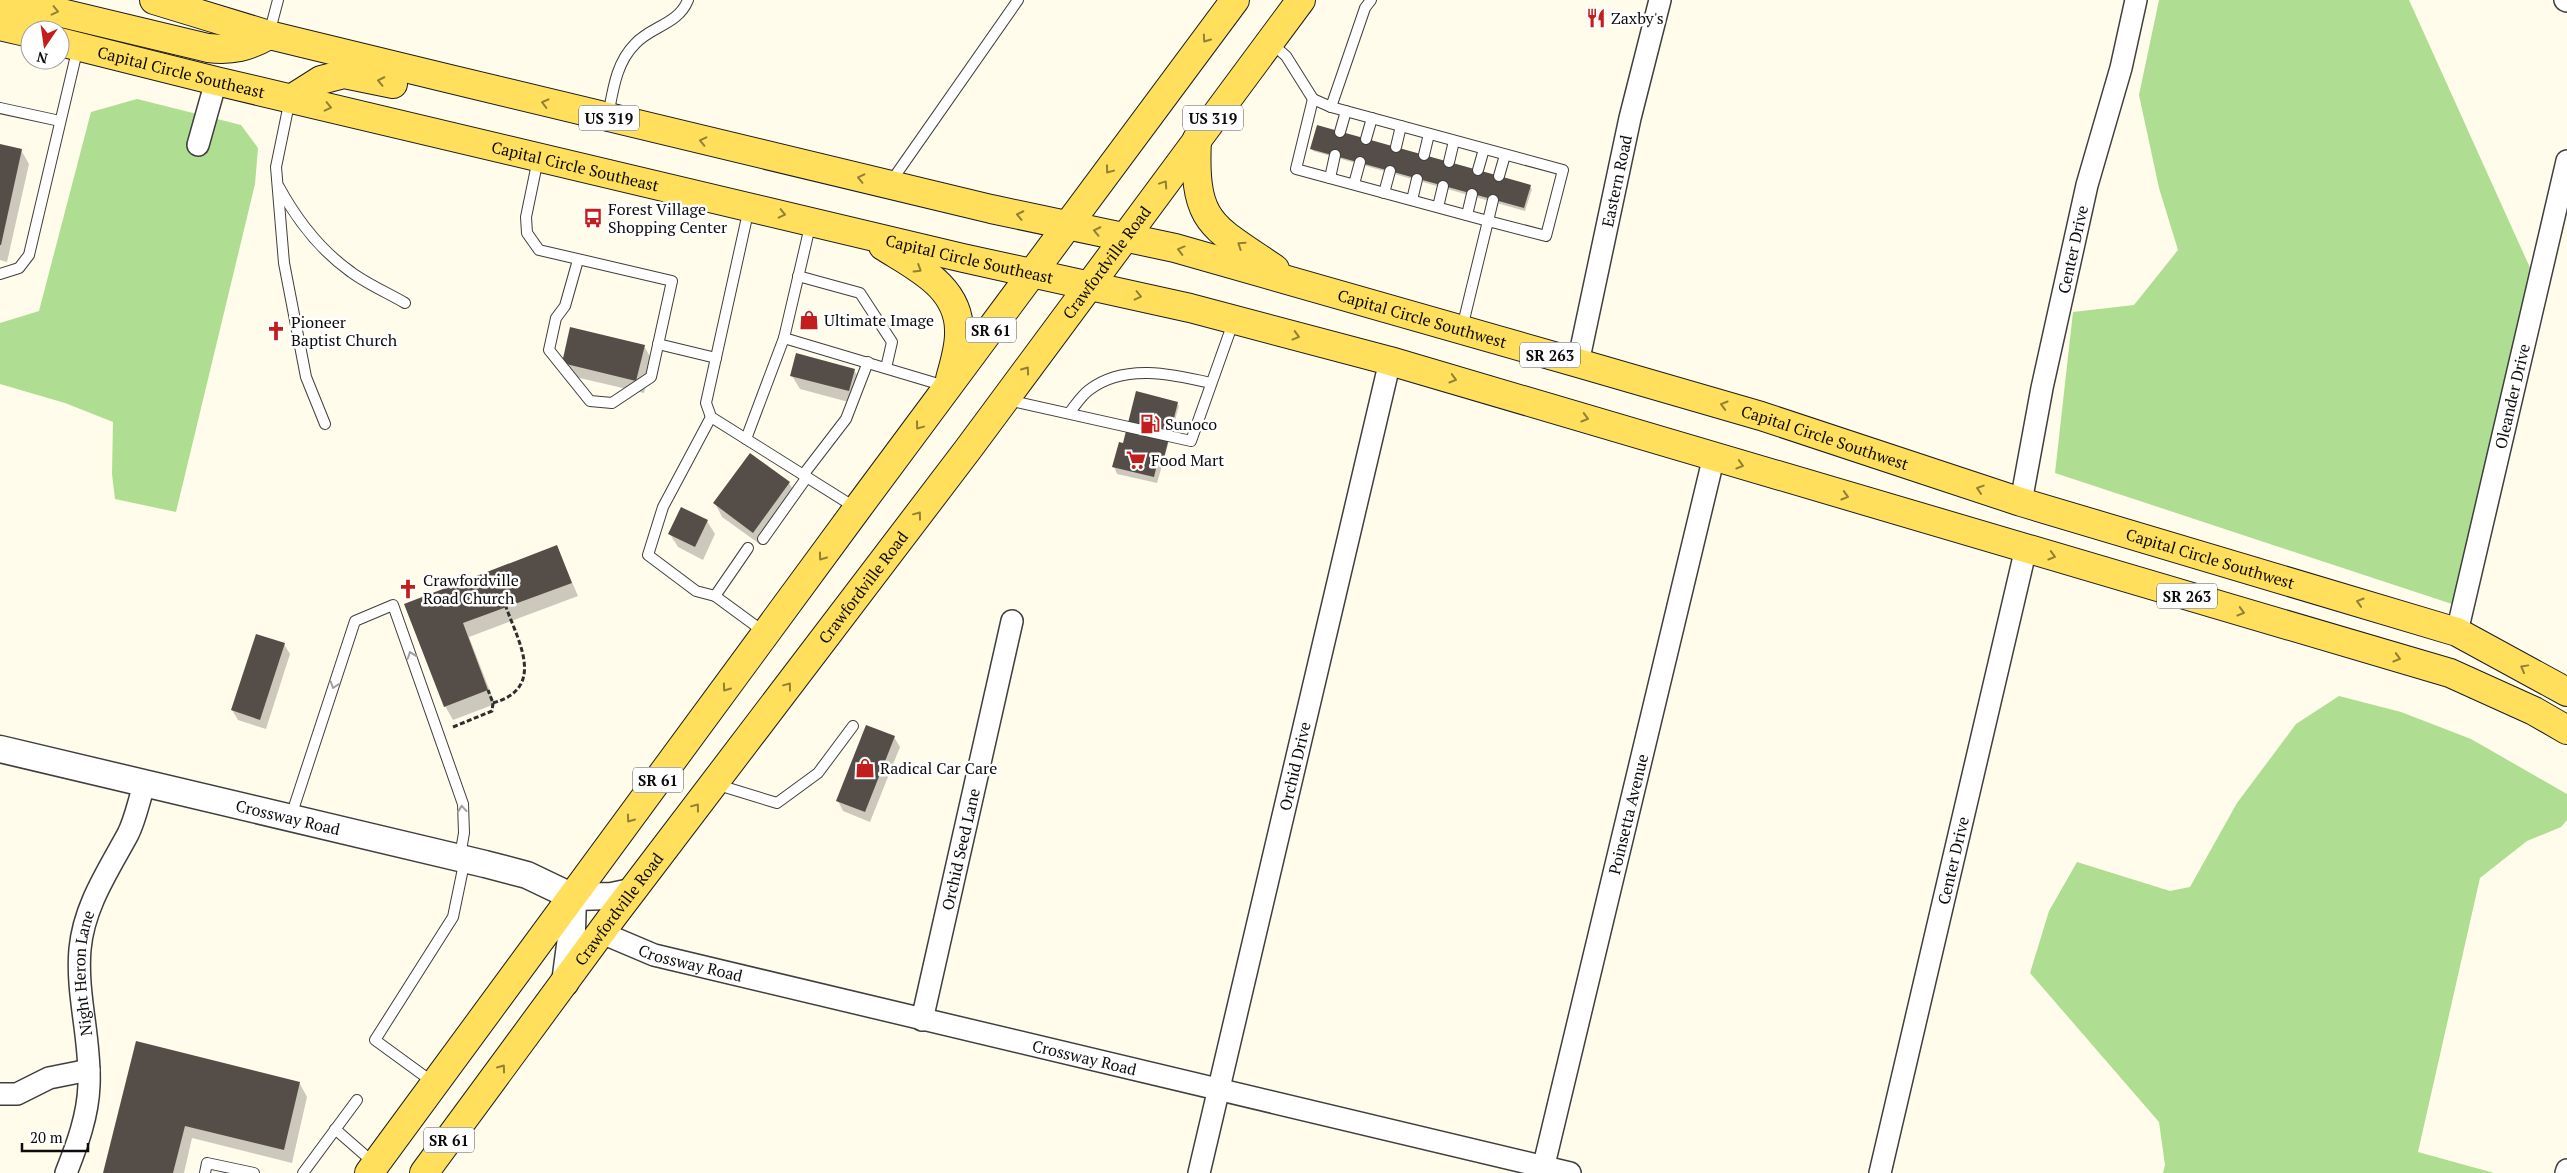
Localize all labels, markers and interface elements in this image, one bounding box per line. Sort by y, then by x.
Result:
one-way arrow [50,5,59,16]
restaurant icon: Zaxby's [1585,7,1607,29]
place label: Zaxby's [1611,7,1664,29]
north arrow [20,20,70,70]
one-way arrow [1203,33,1212,43]
street label: Capital Circle Southeast [95,41,267,103]
text: N [34,48,49,69]
one-way arrow [377,77,386,87]
one-way arrow [542,98,550,108]
one-way arrow [324,101,333,112]
road number: US 319 [579,106,639,130]
road number: US 319 [1183,106,1243,130]
street label: Eastern Road [1596,133,1637,229]
street label: Capital Circle Southeast [489,136,661,197]
one-way arrow [700,136,708,146]
one-way arrow [1106,164,1115,174]
one-way arrow [857,173,866,184]
one-way arrow [1158,180,1168,189]
place label: Forest Village Shopping Center [608,198,728,238]
street label: Crawfordville Road [1057,201,1156,323]
street label: Center Drive [2052,203,2093,295]
bus stop icon: Forest Village Shopping Center [582,207,604,229]
one-way arrow [778,208,787,219]
one-way arrow [1015,210,1024,221]
one-way arrow [1092,226,1101,237]
street label: Capital Circle Southeast [883,229,1056,289]
one-way arrow [1237,242,1246,251]
one-way arrow [1177,245,1185,256]
one-way arrow [913,262,922,272]
street label: Capital Circle Southwest [1335,284,1509,353]
one-way arrow [1134,290,1143,301]
shop icon: Ultimate Image [798,309,820,331]
place label: Ultimate Image [824,309,934,331]
place label: Pioneer Baptist Church [291,311,398,351]
road number: SR 61 [966,318,1016,342]
church icon: Pioneer Baptist Church [265,320,287,342]
one-way arrow [1292,330,1300,341]
street label: Oleander Drive [2489,341,2535,451]
road number: SR 263 [1520,342,1580,368]
one-way arrow [1020,366,1029,376]
one-way arrow [1448,374,1456,384]
street label: Capital Circle Southwest [1739,400,1912,475]
one-way arrow [1721,401,1729,411]
fuel station icon: Sunoco [1139,413,1161,435]
place label: Sunoco [1165,413,1217,435]
one-way arrow [1580,413,1588,423]
one-way arrow [916,420,925,430]
supermarket icon: Food Mart [1125,449,1147,471]
place label: Food Mart [1151,449,1224,471]
one-way arrow [1736,459,1744,469]
one-way arrow [1977,484,1985,494]
one-way arrow [1841,491,1849,501]
one-way arrow [913,512,921,521]
street label: Capital Circle Southwest [2123,523,2297,594]
street label: Crawfordville Road [813,527,913,648]
one-way arrow [2047,550,2055,560]
one-way arrow [819,551,828,560]
place label: Crawfordville Road Church [423,569,519,609]
church icon: Crawfordville Road Church [397,578,419,600]
road number: SR 263 [2157,584,2217,608]
one-way arrow [2356,597,2365,607]
one-way arrow [2236,606,2245,616]
one-way arrow [407,651,417,660]
one-way arrow [2392,652,2401,662]
one-way arrow [2521,664,2530,674]
one-way arrow [330,681,340,689]
one-way arrow [723,682,732,692]
one-way arrow [783,683,791,692]
street label: Orchid Drive [1274,719,1316,813]
street label: Poinsetta Avenue [1603,752,1653,877]
shop icon: Radical Car Care [854,757,876,779]
place label: Radical Car Care [880,757,997,779]
road number: SR 61 [633,768,683,792]
street label: Orchid Seed Lane [936,786,985,912]
street label: Crossway Road [234,794,343,840]
one-way arrow [690,803,699,813]
one-way arrow [457,805,468,813]
one-way arrow [627,813,636,823]
street label: Center Drive [1932,814,1974,907]
street label: Crawfordville Road [569,848,668,970]
street label: Night Heron Lane [68,907,99,1037]
street label: Crossway Road [635,939,745,987]
street label: Crossway Road [1030,1034,1139,1081]
one-way arrow [496,1064,505,1074]
scale bar [22,1120,89,1152]
text: 20 m [30,1127,63,1147]
road number: SR 61 [424,1128,474,1152]

